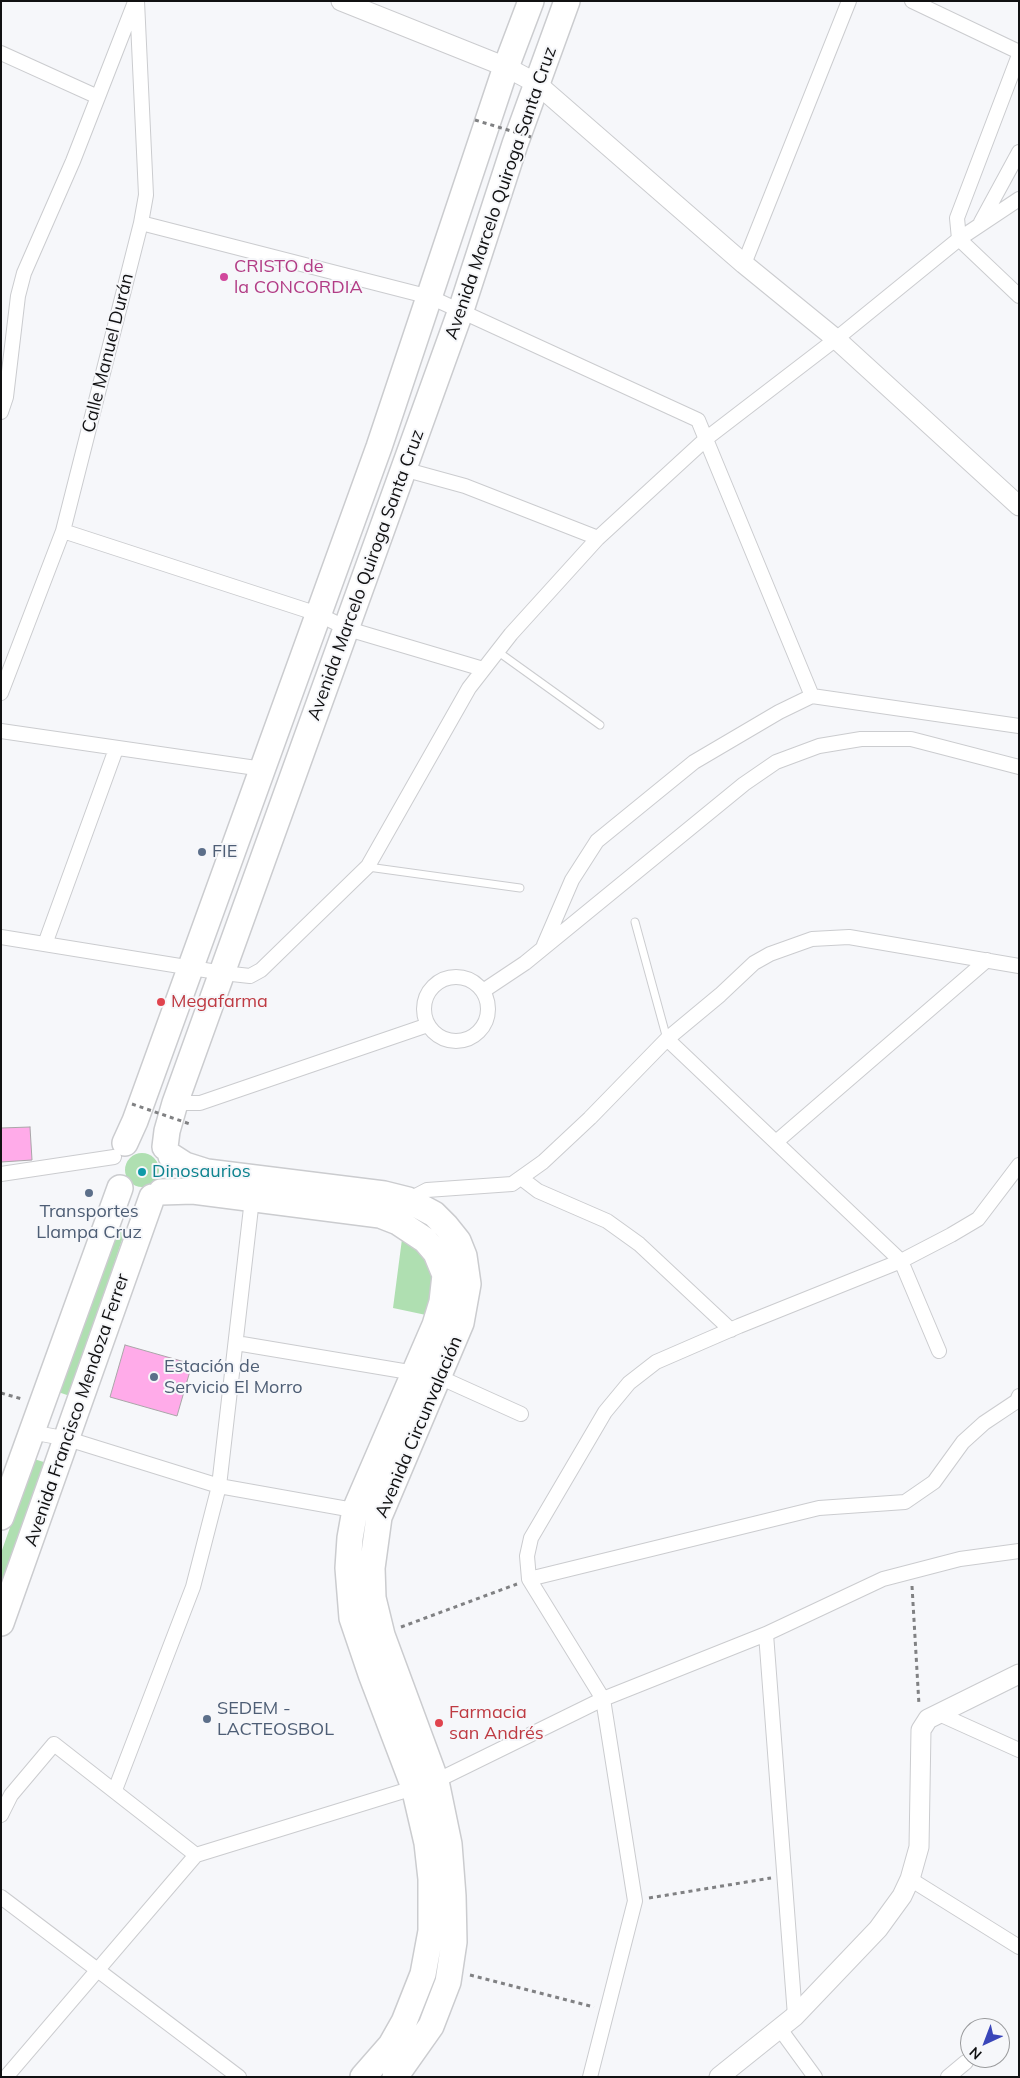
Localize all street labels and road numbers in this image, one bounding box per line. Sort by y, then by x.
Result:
street label: Avenida Marcelo Quiroga Santa Cruz [441,44,561,342]
street label: Calle Manuel Durán [78,271,138,435]
street label: Avenida Marcelo Quiroga Santa Cruz [303,427,429,723]
street label: Avenida Francisco Mendoza Ferrer [20,1271,134,1549]
street label: Avenida Circunvalación [371,1333,467,1521]

